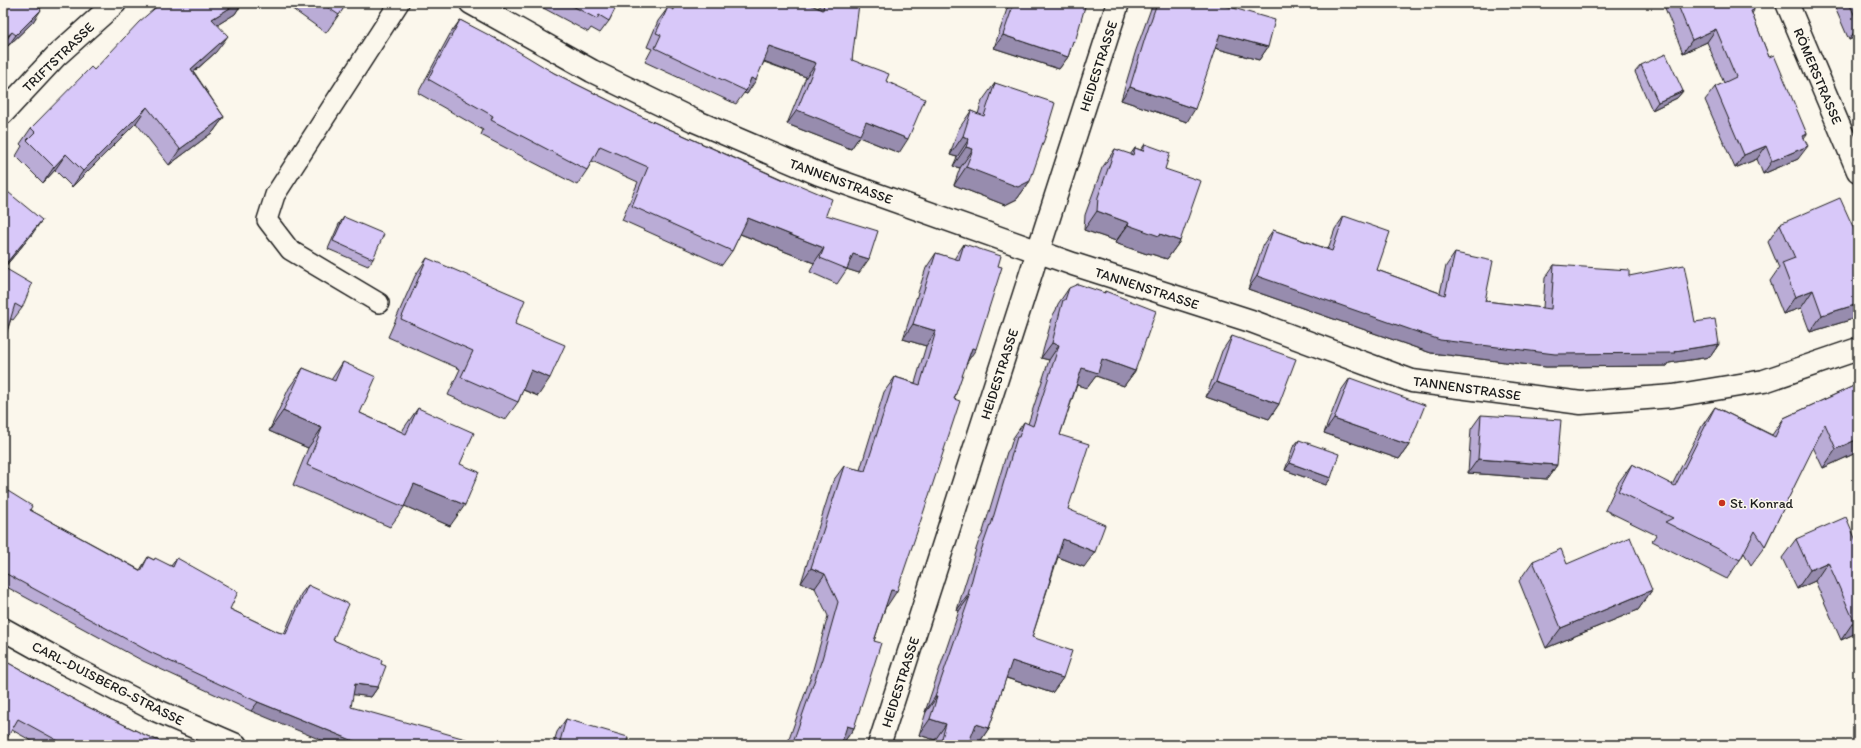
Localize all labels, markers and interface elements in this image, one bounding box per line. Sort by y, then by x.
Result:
street label: HEIDESTRASSE [1076,18,1121,114]
street label: TRIFTSTRASSE [19,19,98,96]
street label: RÖMERSTRASSE [1790,25,1846,127]
street label: TANNENSTRASSE [787,155,895,208]
street label: TANNENSTRASSE [1092,264,1201,313]
street label: HEIDESTRASSE [977,326,1022,422]
street label: TANNENSTRASSE [1412,373,1522,405]
place label: St. Konrad [1730,495,1794,512]
marker: St. Konrad [1717,498,1727,508]
street label: HEIDESTRASSE [878,634,923,730]
street label: CARL-DUISBERG-STRASSE [29,638,187,729]

